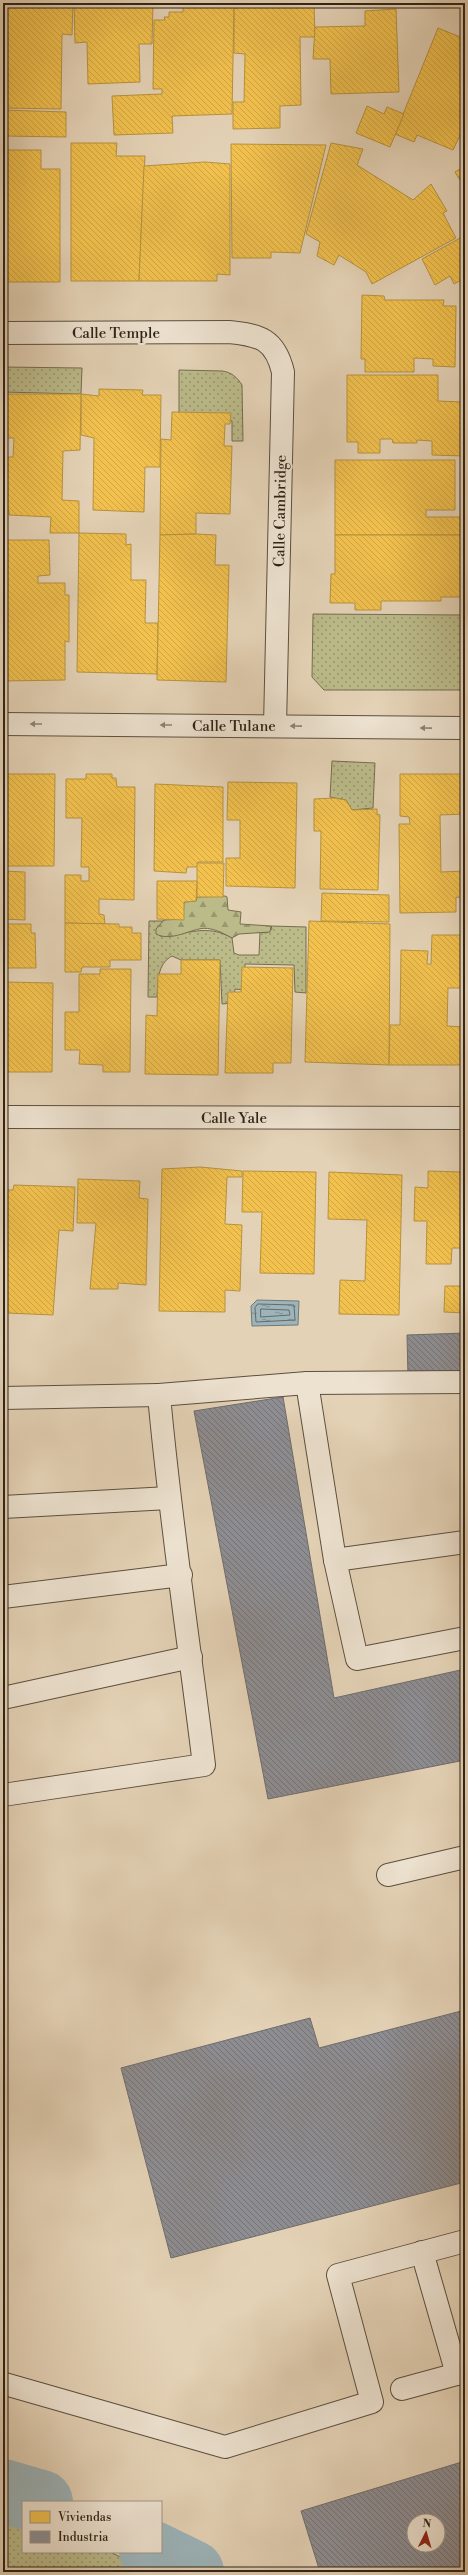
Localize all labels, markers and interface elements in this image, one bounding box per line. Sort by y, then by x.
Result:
street label: Calle Temple [72,324,160,343]
street label: Calle Cambridge [270,455,291,567]
street label: Calle Tulane [192,717,276,736]
one-way arrow [29,721,42,727]
one-way arrow [159,722,172,728]
one-way arrow [289,723,302,729]
one-way arrow [419,725,432,731]
street label: Calle Yale [201,1109,267,1128]
legend [22,2501,162,2553]
text: Viviendas [57,2510,111,2525]
north arrow [406,2513,446,2553]
text: N [422,2517,432,2531]
text: Industria [58,2530,109,2545]

